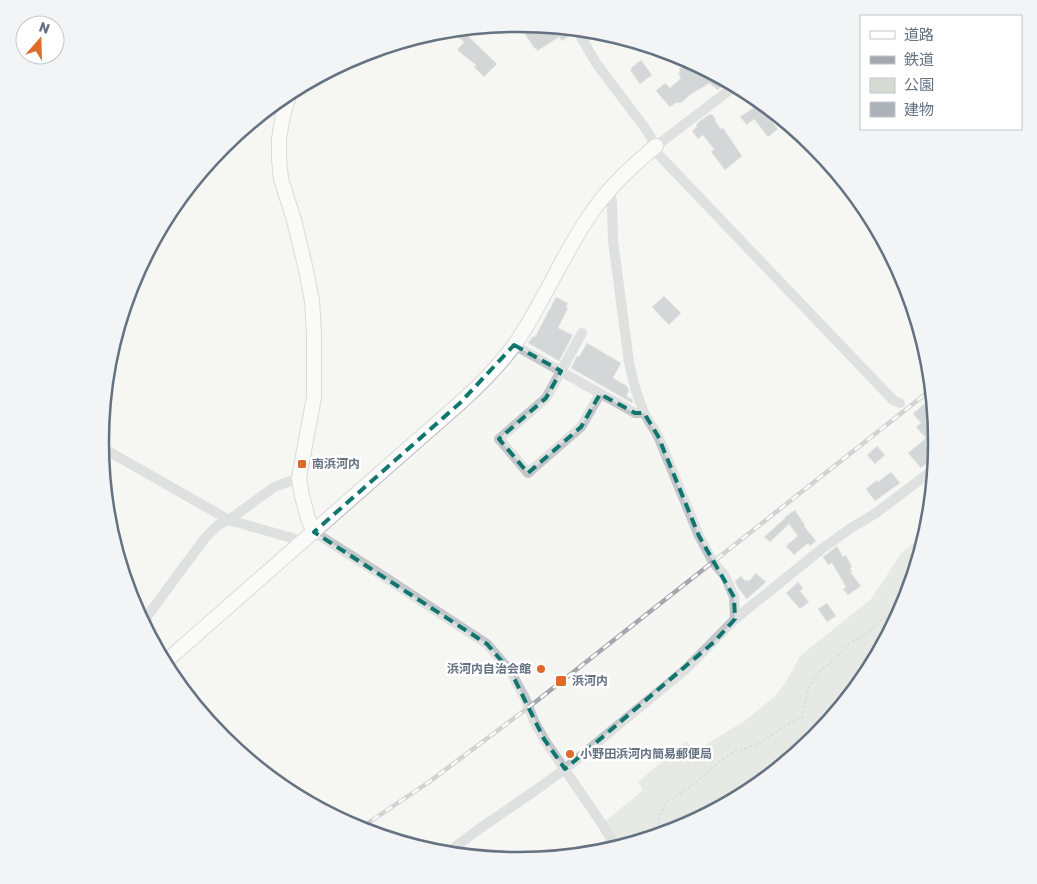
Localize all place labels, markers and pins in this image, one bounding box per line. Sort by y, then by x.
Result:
place label: 南浜河内 [312,457,360,471]
marker: 南浜河内 [296,458,308,470]
place label: 浜河内自治会館 [447,662,531,676]
marker: 浜河内自治会館 [535,663,547,675]
marker: 浜河内 [554,674,568,688]
place label: 浜河内 [572,674,608,688]
place label: 小野田浜河内簡易郵便局 [580,747,712,761]
marker: 小野田浜河内簡易郵便局 [564,748,576,760]

